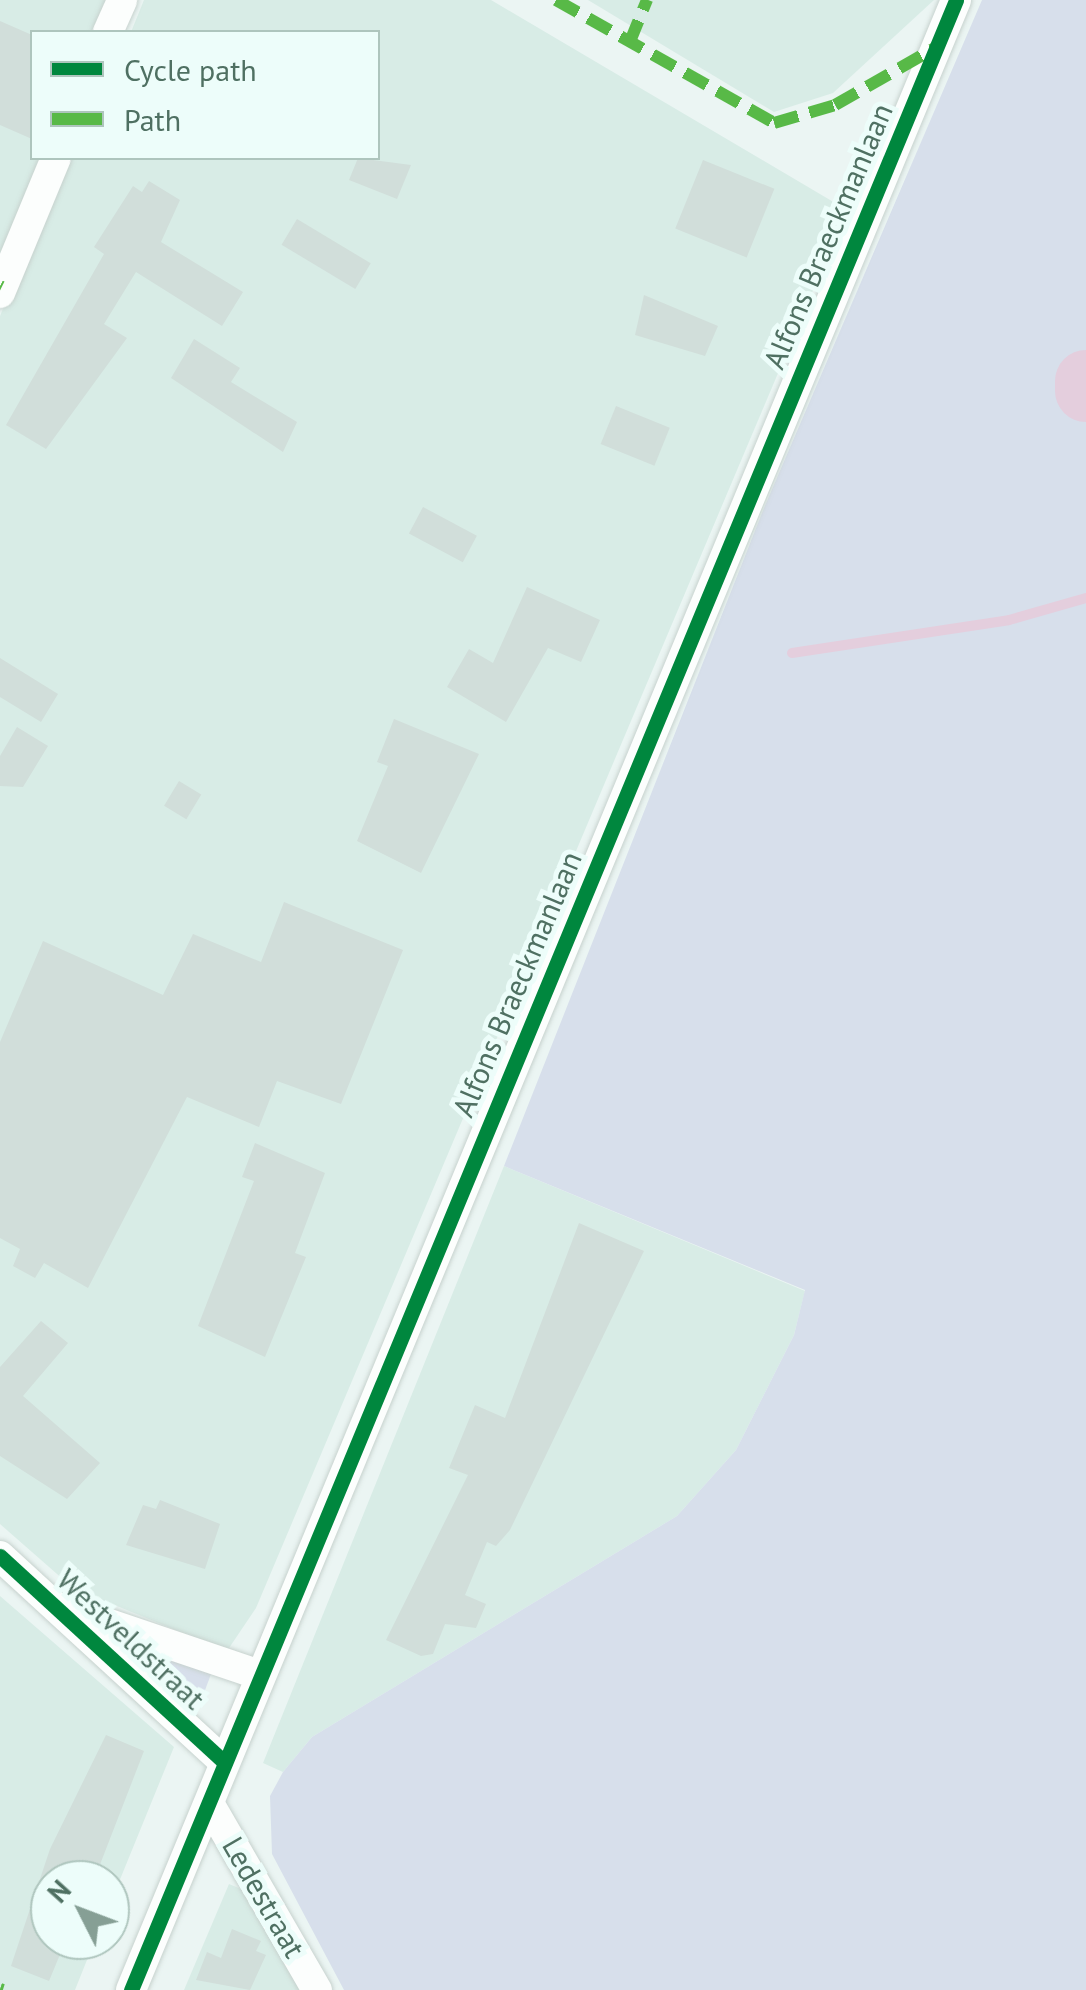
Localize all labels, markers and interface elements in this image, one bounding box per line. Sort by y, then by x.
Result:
legend [30,30,380,160]
text: Cycle path [124,50,257,89]
street label: Alfons Braeckmanlaan [756,98,900,374]
text: Path [124,100,181,139]
street label: Alfons Braeckmanlaan [445,846,589,1122]
street label: Westveldstraat [50,1561,212,1717]
street label: Ledestraat [215,1830,313,1964]
north arrow [30,1860,130,1960]
text: N [39,1872,79,1910]

